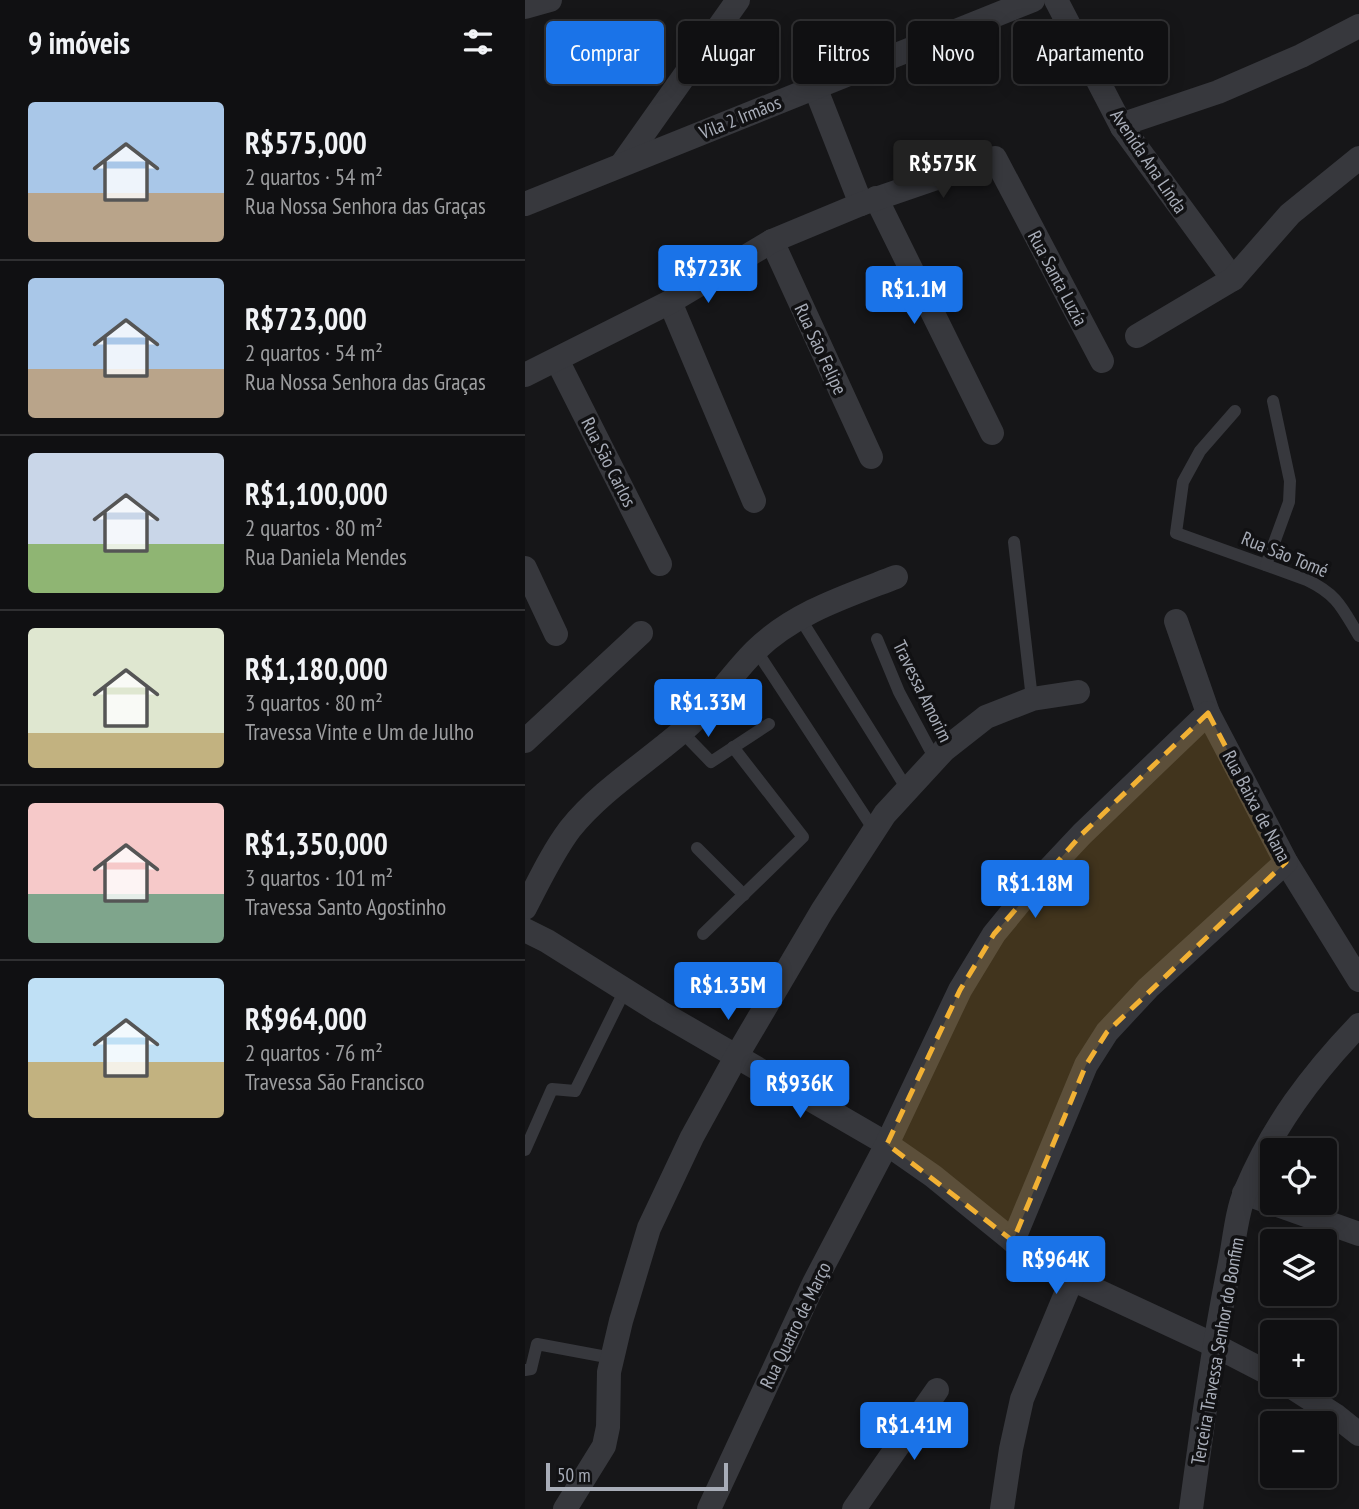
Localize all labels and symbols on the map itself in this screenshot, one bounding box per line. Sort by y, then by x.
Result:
street label: Vila 2 Irmãos [695,90,784,145]
street label: Avenida Ana Linda [1105,104,1193,218]
pin: R$575K [886,140,1000,200]
street label: Rua Santa Luzía [1023,226,1093,330]
pin: R$723K [651,246,765,305]
pin: R$1.1M [857,266,971,326]
street label: Rua São Felipe [790,300,853,398]
street label: Rua São Carlos [576,413,642,511]
street label: Rua São Tomé [1238,526,1332,582]
street label: Travessa Amorim [888,636,958,746]
pin: R$1.33M [643,680,773,739]
street label: Rua Baixa de Nana [1218,746,1296,866]
pin: R$1.18M [970,860,1100,920]
pin: R$1.35M [663,962,793,1022]
pin: R$936K [743,1060,857,1120]
street label: Terceira Travessa Senhor do Bonfim [1185,1235,1249,1467]
pin: R$964K [999,1236,1113,1296]
street label: Rua Quatro de Março [754,1258,836,1392]
pin: R$1.41M [849,1402,979,1462]
scale bar [546,1460,728,1492]

